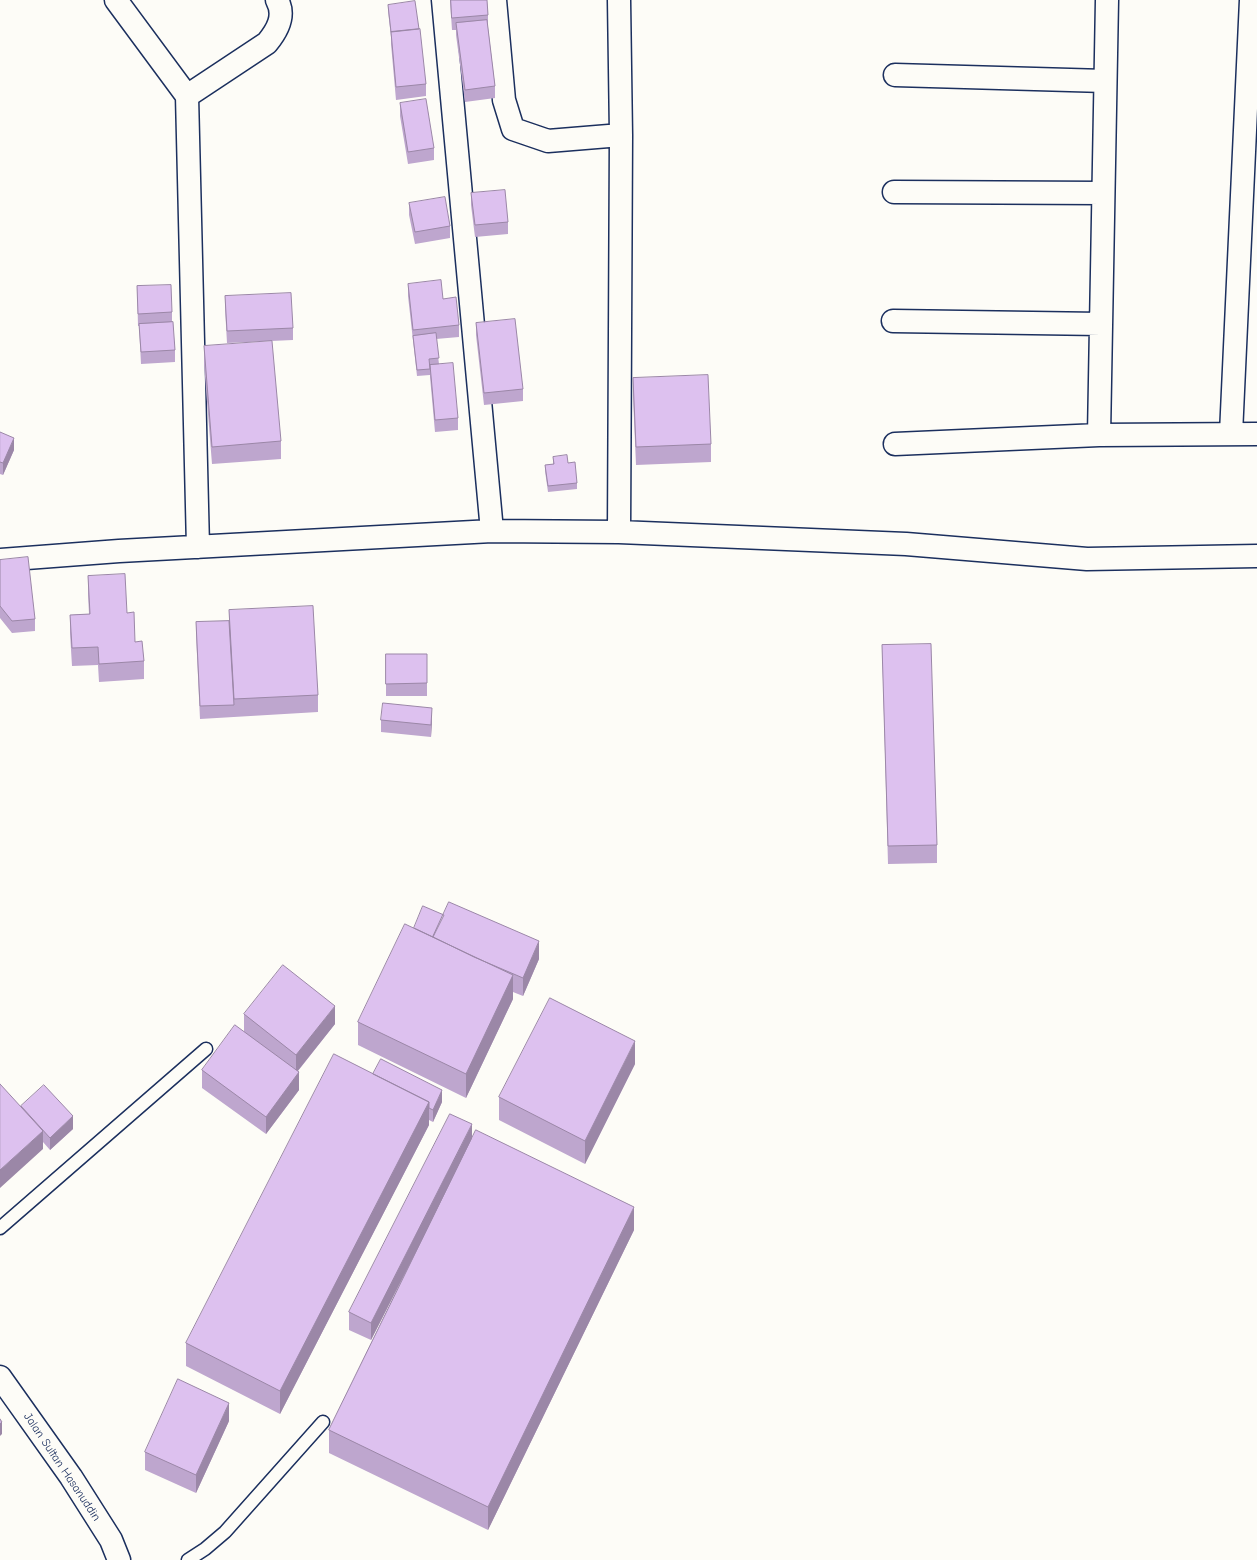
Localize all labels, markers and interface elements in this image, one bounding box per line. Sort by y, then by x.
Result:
street label: Jalan Sultan Hasanuddin [20,1410,104,1524]

